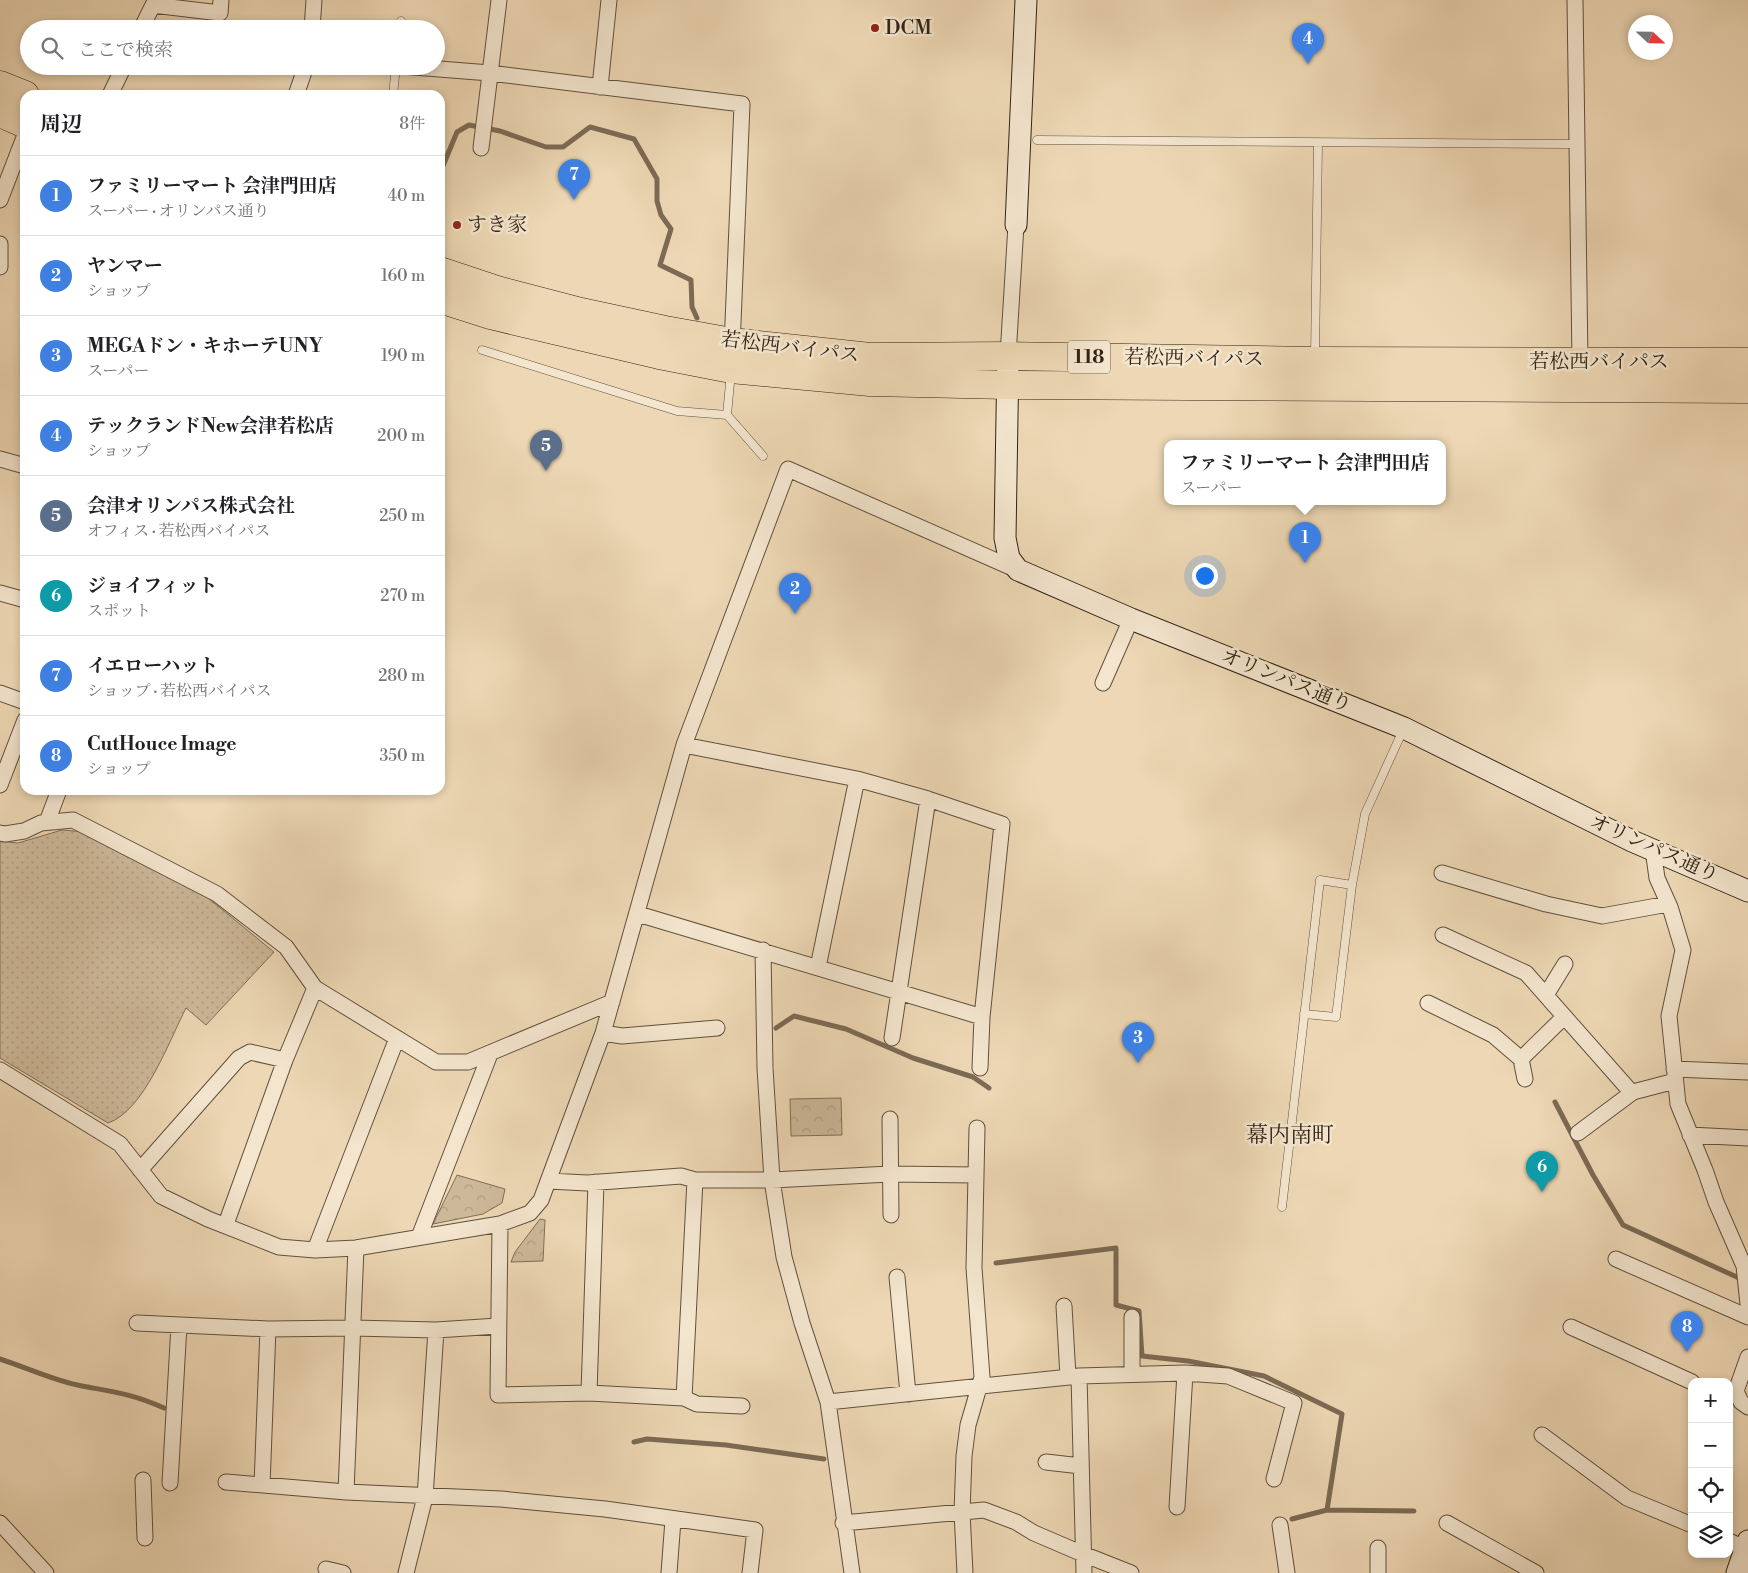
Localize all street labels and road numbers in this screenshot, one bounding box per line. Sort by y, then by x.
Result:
street label: 若松西バイパス [719,327,861,369]
road number: 118 [1068,341,1110,374]
street label: 若松西バイパス [1124,345,1264,373]
street label: 若松西バイパス [1529,350,1669,375]
street label: オリンパス通り [1217,643,1355,719]
street label: オリンパス通り [1586,809,1722,889]

